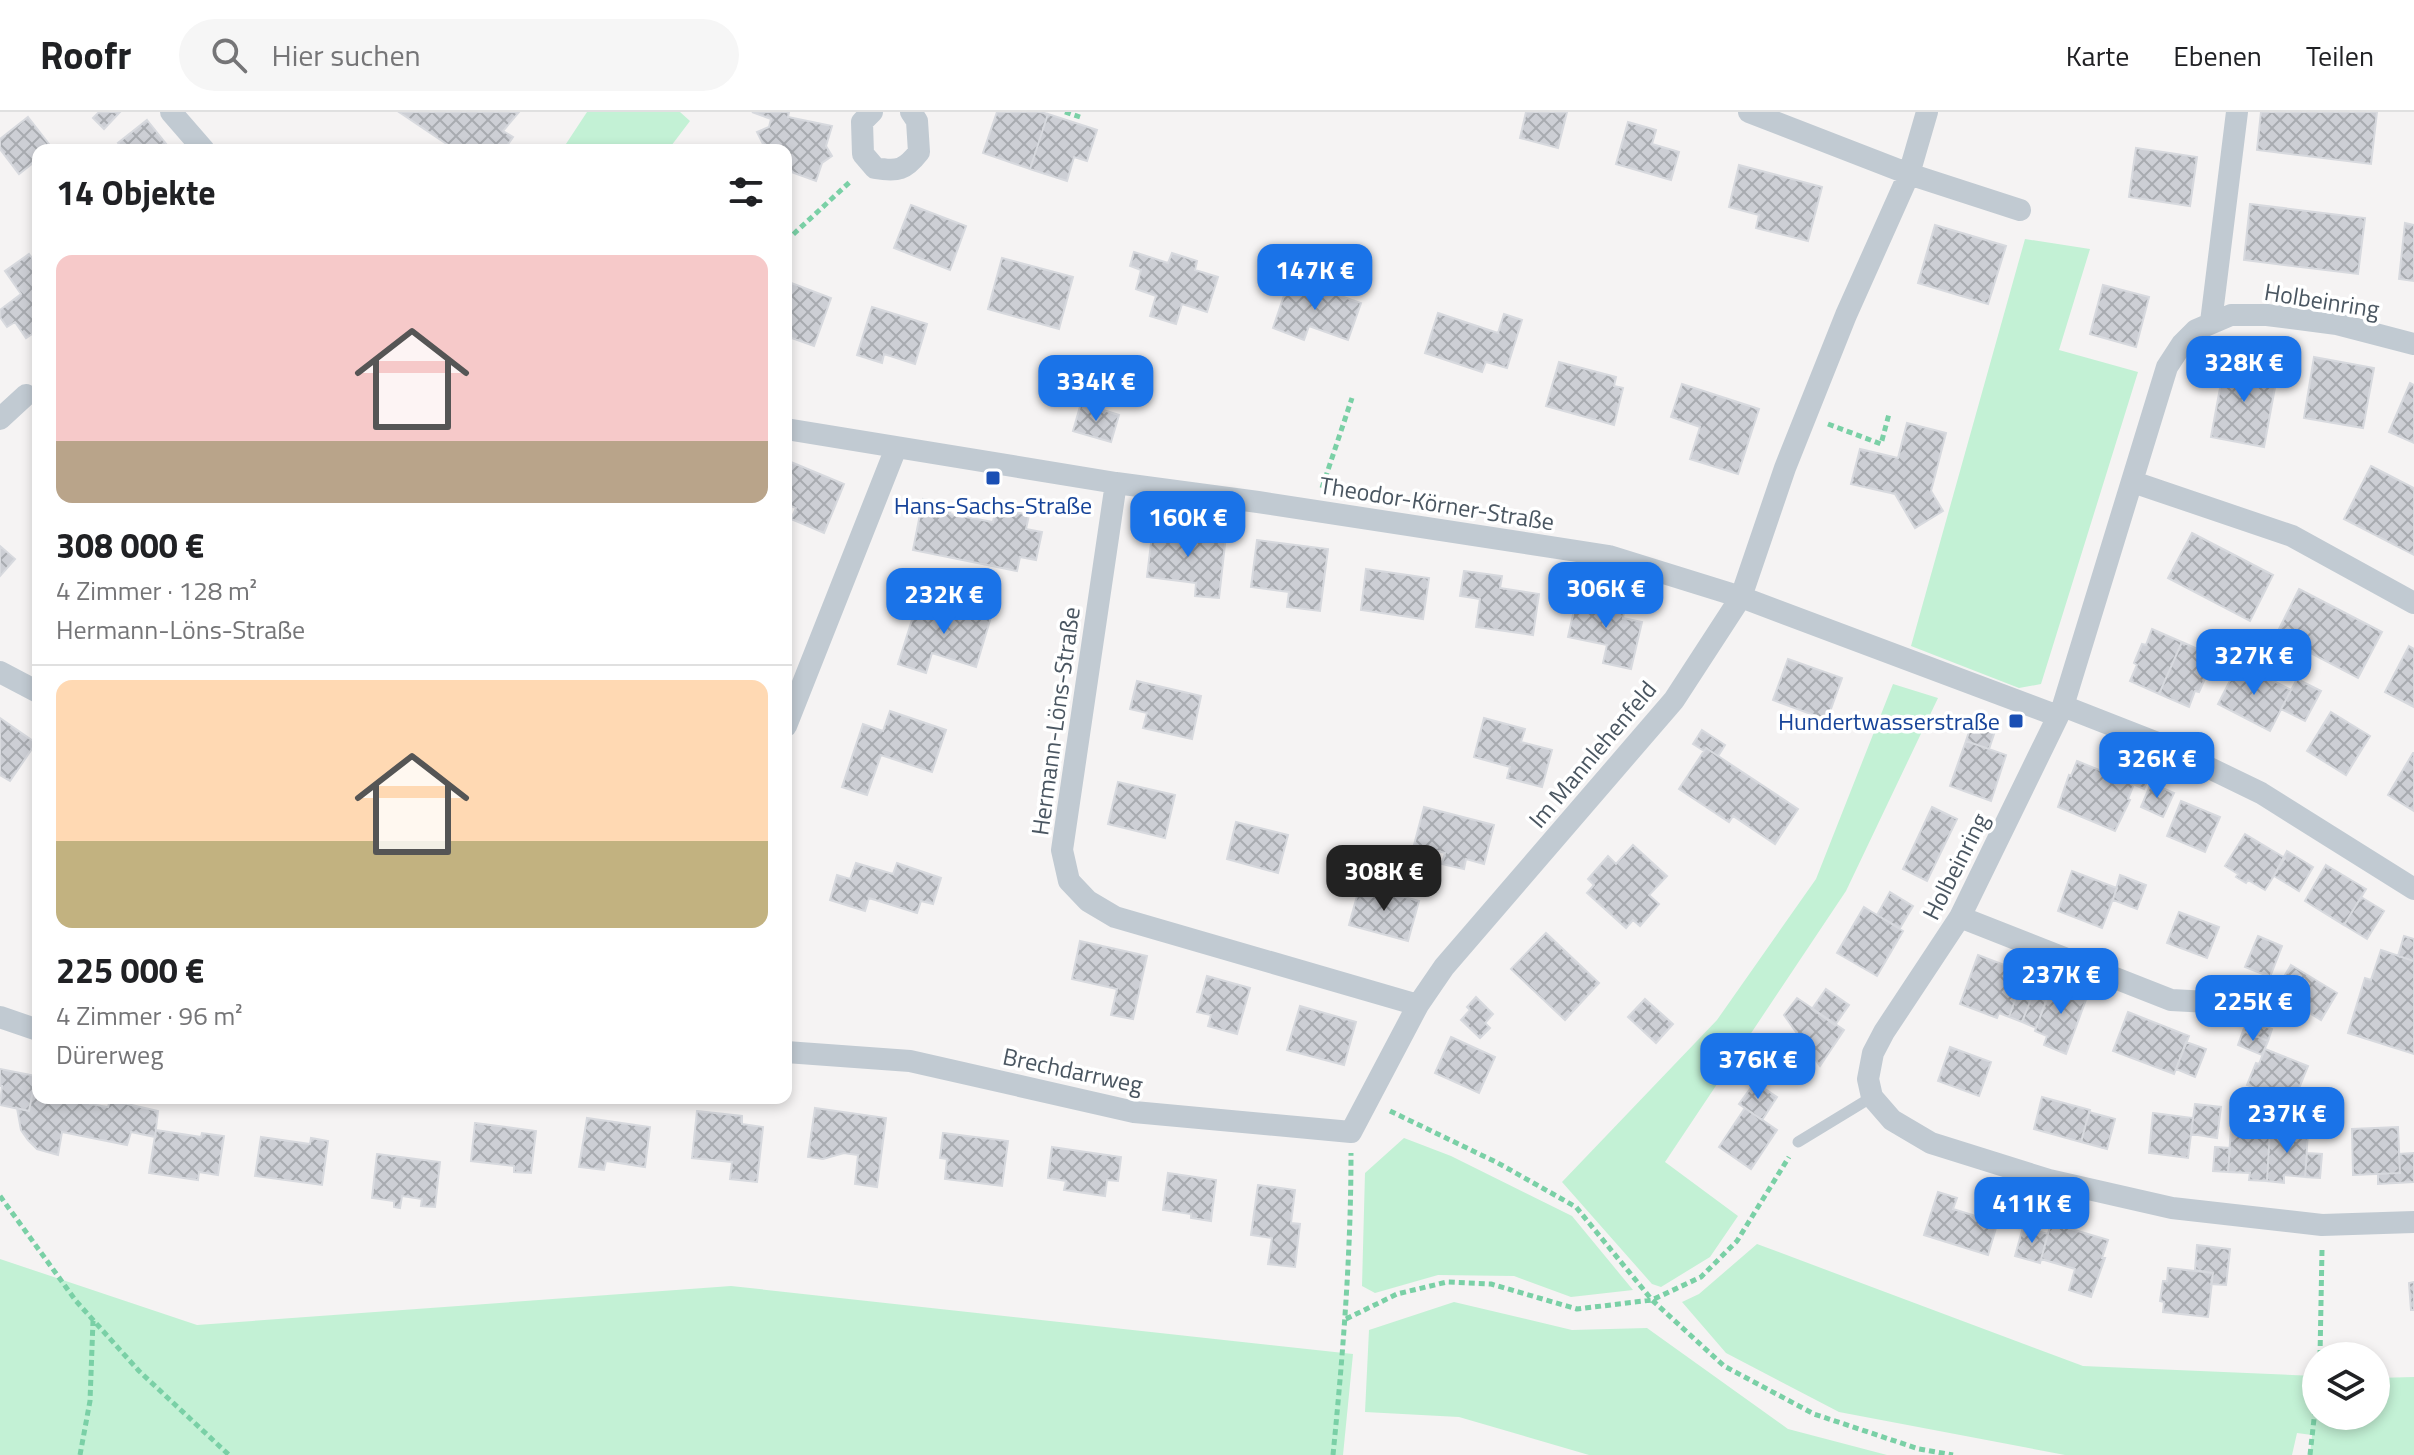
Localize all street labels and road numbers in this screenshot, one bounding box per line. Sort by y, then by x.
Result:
street label: Holbeinring [2262,273,2382,327]
street label: Theodor-Körner-Straße [1317,467,1557,539]
street label: Hermann-Löns-Straße [1021,605,1089,837]
street label: Im Mannlehenfeld [1519,672,1665,836]
street label: Holbeinring [1913,806,1997,926]
street label: Brechdarrweg [1000,1038,1146,1102]

